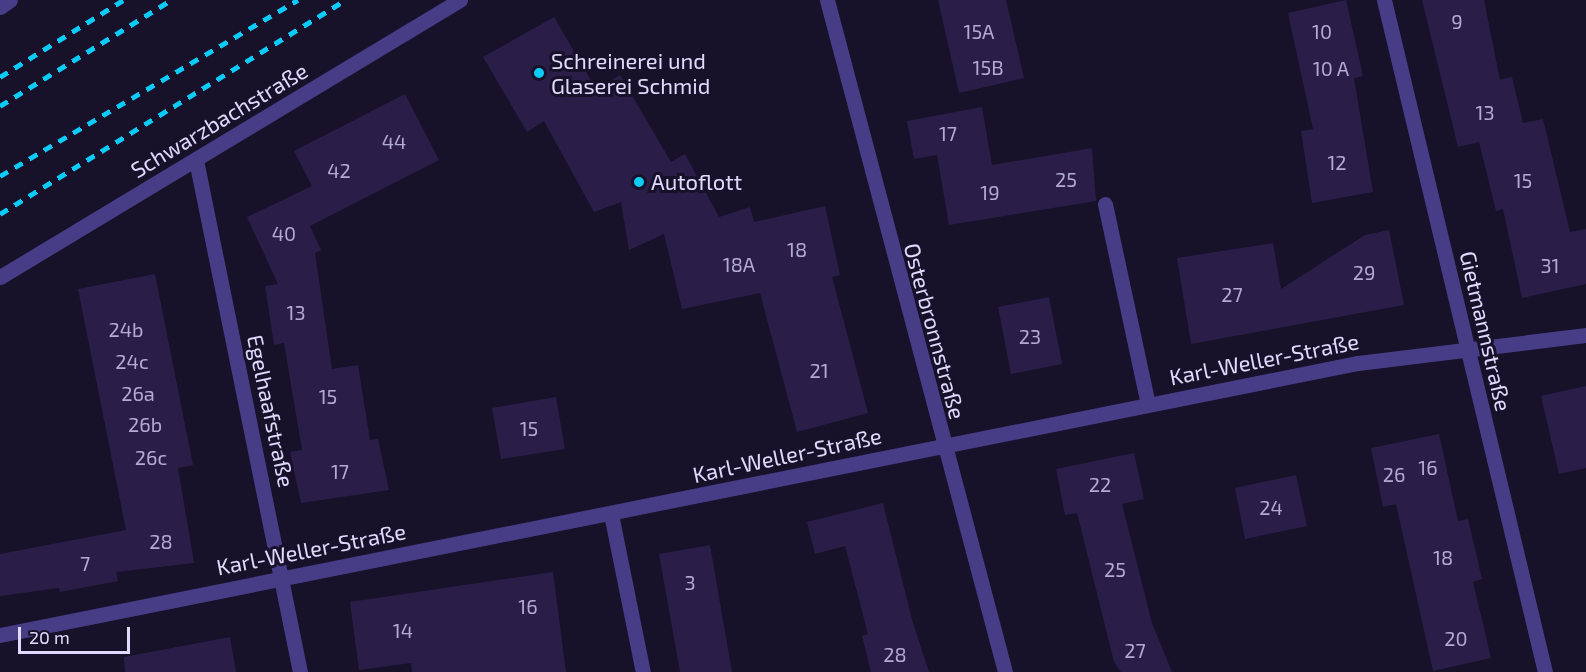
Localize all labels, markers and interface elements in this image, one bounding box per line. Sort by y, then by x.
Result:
house number: 9 [1451,9,1463,33]
house number: 15A [963,19,995,43]
house number: 10 [1312,19,1332,43]
place label: Schreinerei und Glaserei Schmid [551,47,710,98]
house number: 15B [972,55,1004,79]
house number: 10 A [1313,56,1349,80]
street label: Schwarzbachstraße [126,57,312,183]
marker: Schreinerei und Glaserei Schmid [532,66,546,80]
house number: 13 [1475,100,1495,124]
house number: 17 [939,121,957,145]
house number: 44 [382,129,406,153]
house number: 12 [1327,150,1347,174]
house number: 42 [327,158,351,182]
house number: 25 [1055,167,1077,191]
house number: 15 [1514,168,1532,192]
place label: Autoflott [651,169,742,195]
marker: Autoflott [632,175,646,189]
house number: 19 [980,180,1000,204]
house number: 40 [272,221,296,245]
house number: 18 [787,237,807,261]
street label: Osterbronnstraße [899,240,971,422]
street label: Gietmannstraße [1455,248,1517,414]
house number: 18A [723,252,755,276]
house number: 31 [1540,253,1560,277]
house number: 29 [1353,260,1375,284]
house number: 27 [1221,282,1243,306]
house number: 13 [286,300,306,324]
house number: 24b [109,317,143,341]
house number: 23 [1019,324,1041,348]
street label: Karl-Weller-Straße [1167,328,1361,390]
street label: Egelhaafstraße [242,332,300,490]
house number: 24c [115,349,149,373]
house number: 21 [809,358,829,382]
house number: 26a [121,381,155,405]
house number: 15 [319,384,337,408]
house number: 26b [128,412,162,436]
house number: 15 [520,416,538,440]
street label: Karl-Weller-Straße [690,422,884,488]
house number: 26c [135,445,167,469]
house number: 16 [1418,455,1438,479]
house number: 17 [331,459,349,483]
house number: 26 [1383,462,1405,486]
house number: 22 [1089,472,1111,496]
house number: 24 [1259,495,1283,519]
street label: Karl-Weller-Straße [214,518,408,580]
house number: 28 [149,529,173,553]
house number: 18 [1433,545,1453,569]
house number: 7 [80,551,90,575]
house number: 25 [1104,557,1126,581]
house number: 3 [684,570,696,594]
house number: 16 [518,594,538,618]
scale bar [21,615,134,653]
house number: 14 [393,618,413,642]
text: 20 m [29,626,70,648]
house number: 20 [1444,626,1468,650]
house number: 27 [1124,638,1146,662]
house number: 28 [883,642,907,666]

